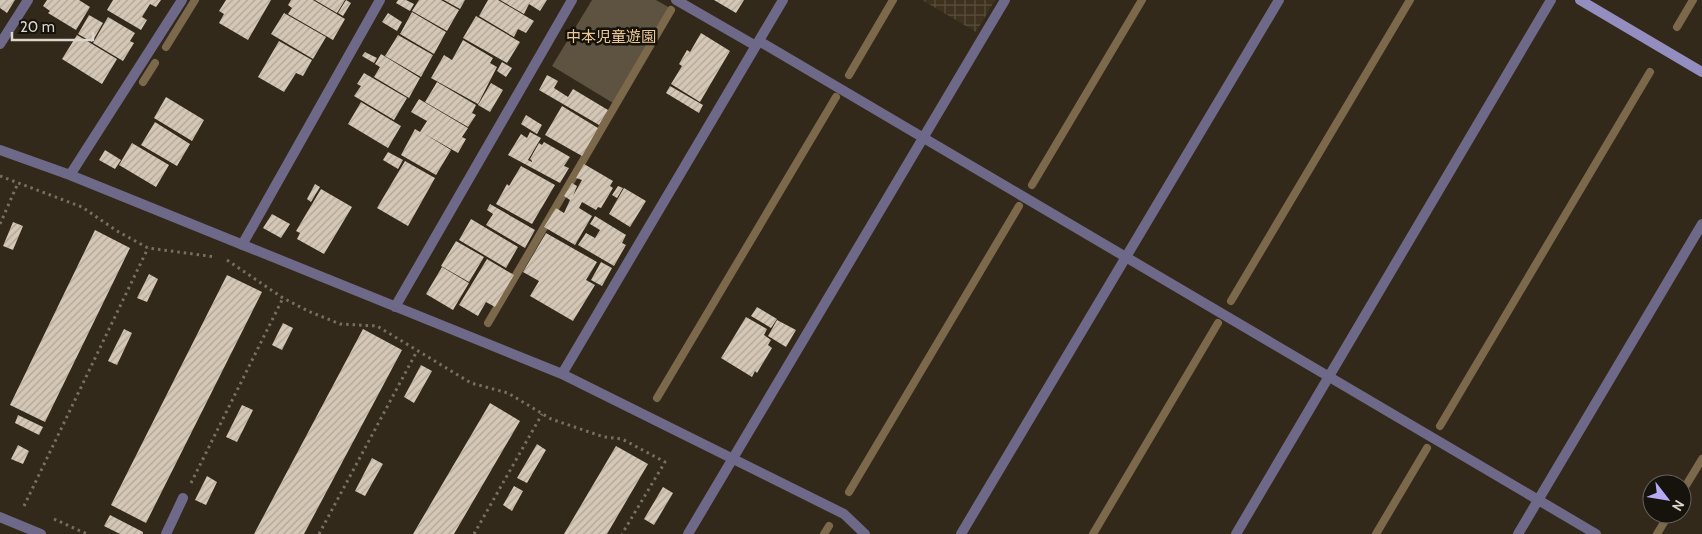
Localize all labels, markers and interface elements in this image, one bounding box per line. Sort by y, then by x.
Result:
scale bar [12,10,94,42]
text: 20 m [20,18,55,36]
park label: 中本児童遊園 [566,28,656,46]
north arrow [1642,474,1692,524]
text: N [1668,497,1688,515]

